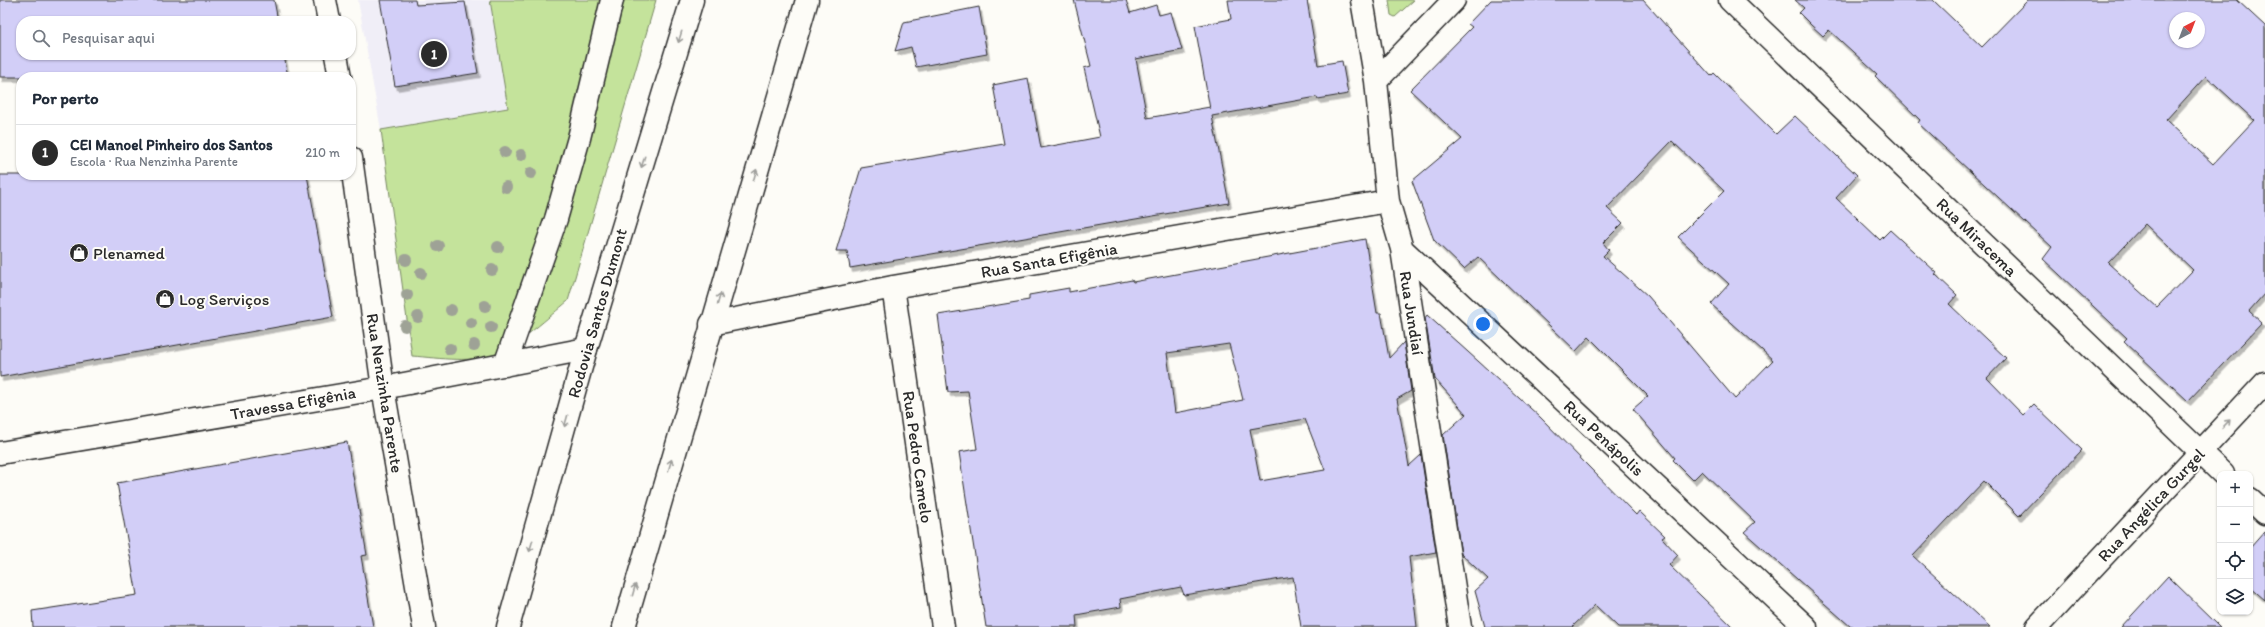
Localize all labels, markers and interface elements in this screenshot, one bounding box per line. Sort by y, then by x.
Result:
north arrow [2169,12,2205,48]
search box [16,16,356,60]
icon: search [30,27,52,49]
text: Pesquisar aqui [62,29,155,47]
one-way arrow [676,31,684,43]
pin: 1 [421,39,447,69]
text: Por perto [32,88,99,108]
text: CEI Manoel Pinheiro dos Santos [70,136,273,154]
text: 1 [42,145,48,160]
text: 210 m [305,145,340,160]
text: Escola · Rua Nenzinha Parente [70,154,238,169]
one-way arrow [639,155,646,168]
one-way arrow [752,168,759,181]
street label: Rua Miracema [1932,194,2022,281]
street label: Rodovia Santos Dumont [563,225,631,400]
street label: Rua Santa Efigênia [979,238,1119,282]
shop icon: Plenamed [68,242,90,264]
place label: Plenamed [93,243,166,263]
street label: Rua Jundiaí [1395,269,1429,357]
shop icon: Log Serviços [154,288,176,310]
place label: Log Serviços [179,289,269,309]
one-way arrow [716,293,723,306]
street label: Rua Nenzinha Parente [363,312,407,474]
your location [1473,314,1493,334]
street label: Travessa Efigênia [229,382,357,424]
street label: Rua Pedro Camelo [899,390,937,524]
street label: Rua Penápolis [1560,396,1648,480]
one-way arrow [562,414,569,427]
one-way arrow [2222,419,2231,429]
street label: Rua Angélica Gurgel [2093,444,2209,566]
one-way arrow [667,458,675,471]
map controls [2217,471,2253,615]
button: + [2217,471,2253,507]
button: − [2217,507,2253,543]
one-way arrow [527,539,534,552]
button: locate [2217,543,2253,579]
button: layers [2217,579,2253,615]
one-way arrow [631,583,638,596]

